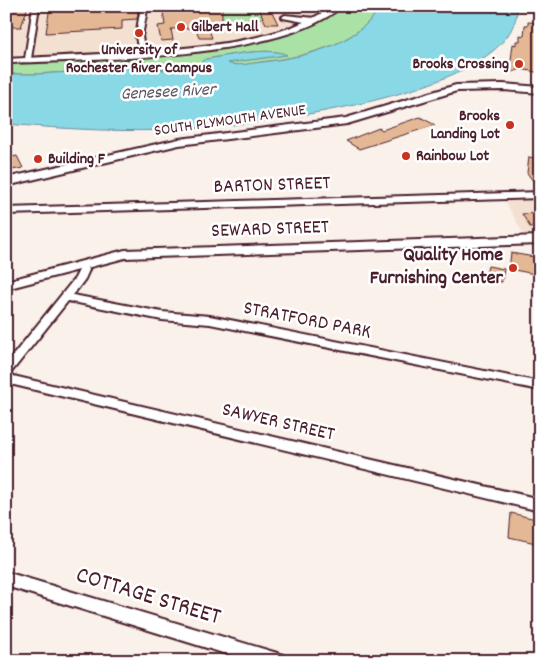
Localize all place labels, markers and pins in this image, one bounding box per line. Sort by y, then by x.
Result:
place label: Gilbert Hall [191,16,259,39]
marker: Gilbert Hall [175,21,187,33]
marker: University of Rochester River Campus [133,27,145,39]
place label: University of Rochester River Campus [66,39,212,80]
place label: Brooks Crossing [413,53,509,76]
marker: Brooks Crossing [513,58,525,70]
place label: Brooks Landing Lot [430,105,500,146]
marker: Brooks Landing Lot [504,119,516,131]
place label: Rainbow Lot [416,145,489,168]
place label: Building F [48,148,106,171]
marker: Rainbow Lot [400,150,412,162]
marker: Building F [32,153,44,165]
place label: Quality Home Furnishing Center [370,242,504,293]
marker: Quality Home Furnishing Center [507,262,519,274]

